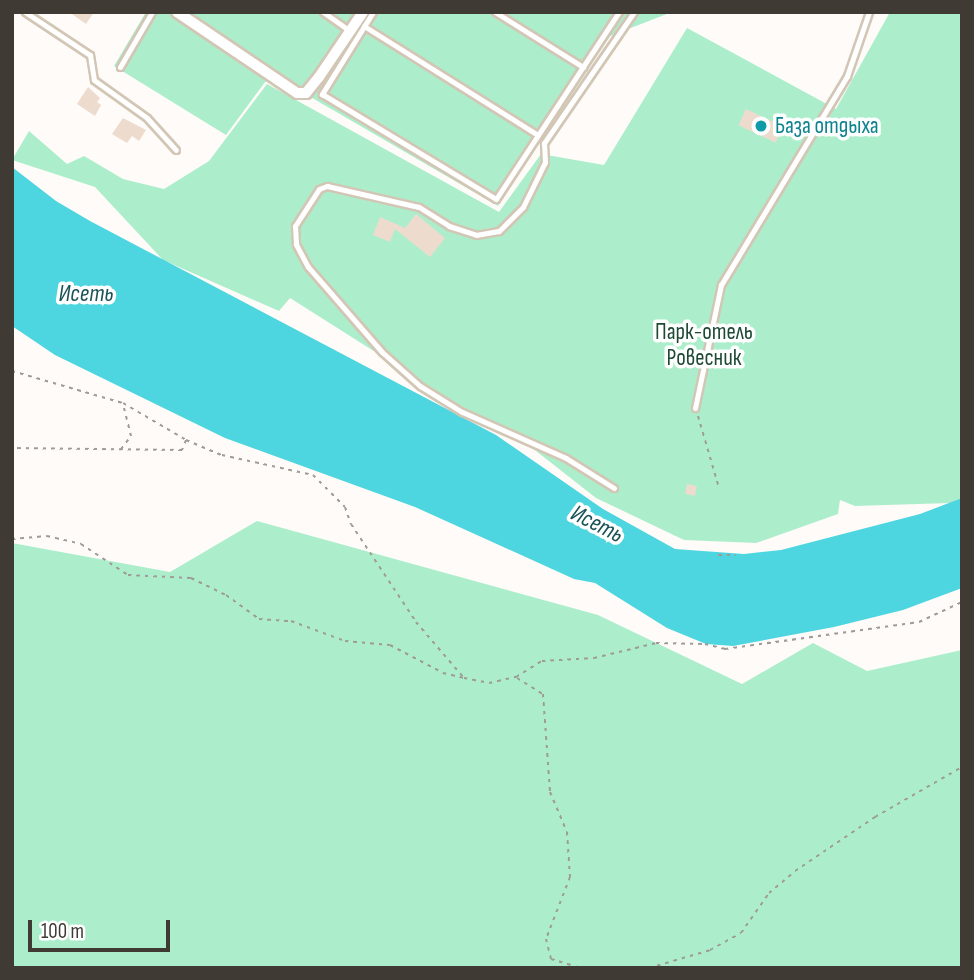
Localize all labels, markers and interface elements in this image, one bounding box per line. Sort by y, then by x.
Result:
place label: База отдыха [775,112,879,140]
marker: База отдыха [753,118,769,134]
water label: Исеть [58,280,114,308]
park label: Парк-отель Ровесник [655,318,753,372]
water label: Исеть [566,499,628,549]
scale bar [32,906,173,950]
text: 100 m [41,919,84,944]

